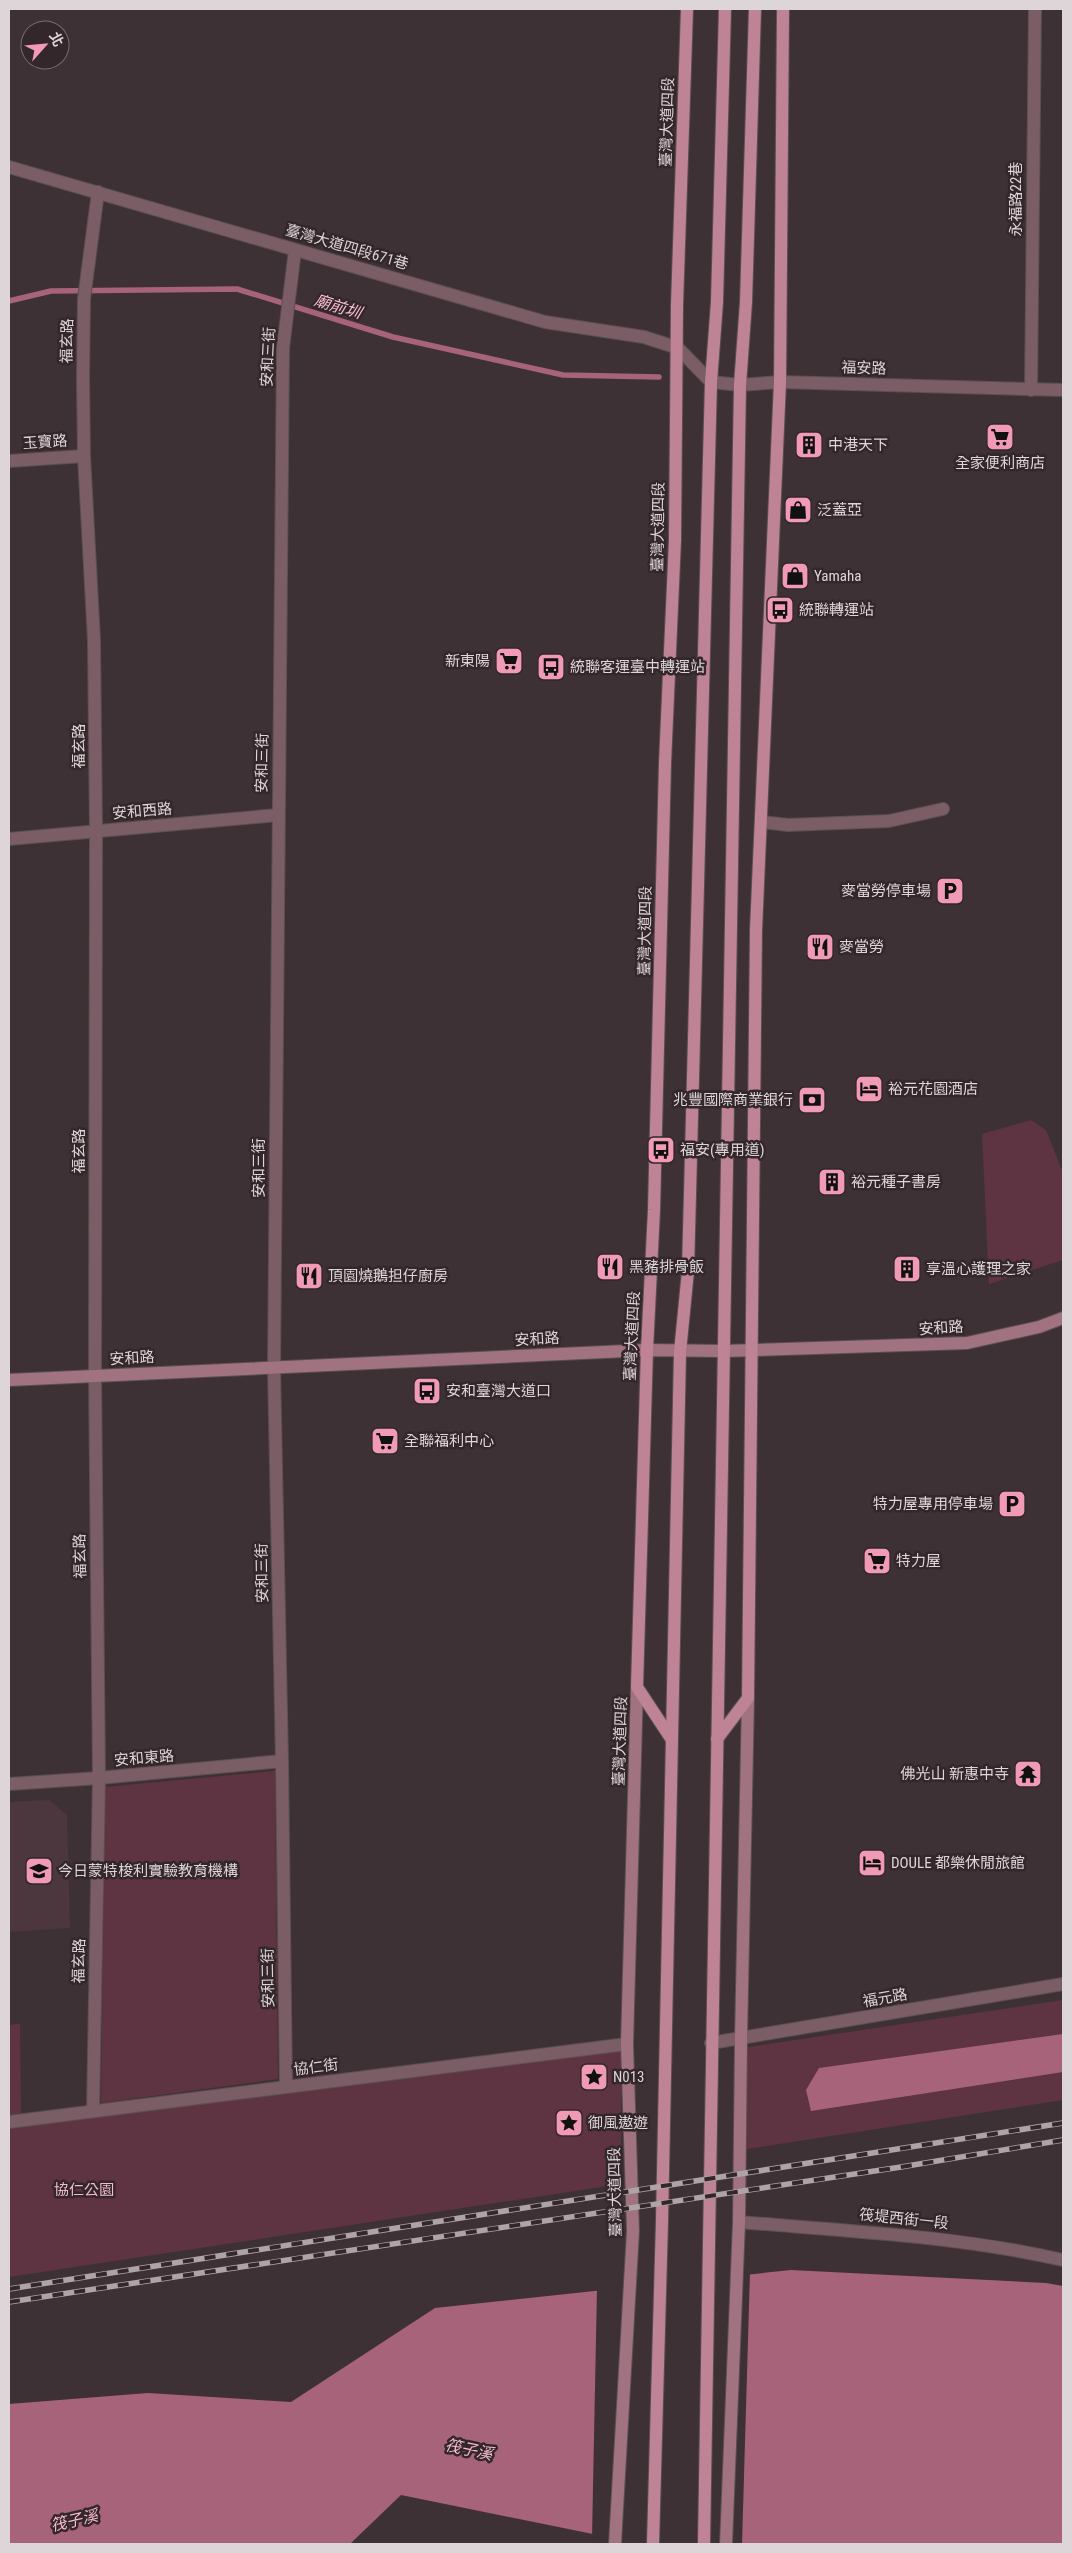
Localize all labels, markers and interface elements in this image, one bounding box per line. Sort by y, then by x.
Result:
north arrow [20,20,70,70]
text: 北 [46,29,67,49]
street label: 臺灣大道四段 [656,77,678,167]
street label: 永福路22巷 [1007,162,1025,236]
street label: 臺灣大道四段671巷 [283,221,411,273]
water label: 廟前圳 [312,290,365,323]
street label: 福玄路 [58,318,76,364]
street label: 安和三街 [257,327,279,387]
street label: 福安路 [841,358,887,378]
supermarket icon: 全家便利商店 [985,422,1015,452]
building icon: 中港天下 [794,430,824,460]
street label: 玉寶路 [22,431,68,453]
place label: 中港天下 [828,436,888,454]
place label: 全家便利商店 [955,454,1045,472]
street label: 臺灣大道四段 [648,482,668,572]
shop icon: 泛蓋亞 [783,495,813,525]
place label: 泛蓋亞 [817,501,862,519]
shop icon: Yamaha [780,561,810,591]
place label: Yamaha [814,567,861,585]
bus stop icon: 統聯轉運站 [765,595,795,625]
place label: 統聯轉運站 [799,601,874,619]
supermarket icon: 新東陽 [494,646,524,676]
place label: 新東陽 [445,652,490,670]
bus stop icon: 統聯客運臺中轉運站 [536,652,566,682]
place label: 統聯客運臺中轉運站 [570,658,705,676]
street label: 福玄路 [70,723,88,769]
street label: 安和三街 [252,733,272,793]
street label: 安和西路 [111,799,173,823]
parking icon: 麥當勞停車場 [935,876,965,906]
place label: 麥當勞停車場 [841,882,931,900]
street label: 臺灣大道四段 [635,886,655,976]
restaurant icon: 麥當勞 [805,932,835,962]
place label: 麥當勞 [839,938,884,956]
hotel icon: 裕元花園酒店 [854,1074,884,1104]
place label: 裕元花園酒店 [888,1080,978,1098]
bank icon: 兆豐國際商業銀行 [797,1085,827,1115]
place label: 兆豐國際商業銀行 [673,1091,793,1109]
street label: 福玄路 [70,1128,88,1174]
bus stop icon: 福安(專用道) [646,1135,676,1165]
street label: 安和三街 [250,1138,268,1198]
place label: 福安(專用道) [680,1141,765,1159]
building icon: 裕元種子書房 [817,1167,847,1197]
place label: 裕元種子書房 [851,1173,941,1191]
restaurant icon: 黑豬排骨飯 [595,1252,625,1282]
building icon: 享溫心護理之家 [892,1254,922,1284]
place label: 黑豬排骨飯 [629,1258,704,1276]
place label: 享溫心護理之家 [926,1260,1031,1278]
restaurant icon: 頂園燒鵝担仔廚房 [294,1261,324,1291]
place label: 頂園燒鵝担仔廚房 [328,1267,448,1285]
street label: 臺灣大道四段 [621,1291,643,1381]
street label: 安和路 [918,1317,964,1339]
street label: 安和路 [514,1329,560,1349]
street label: 安和路 [109,1348,155,1368]
bus stop icon: 安和臺灣大道口 [412,1376,442,1406]
place label: 安和臺灣大道口 [446,1382,551,1400]
supermarket icon: 全聯福利中心 [370,1426,400,1456]
place label: 全聯福利中心 [404,1432,494,1450]
parking icon: 特力屋專用停車場 [997,1489,1027,1519]
place label: 特力屋專用停車場 [873,1495,993,1513]
street label: 福玄路 [71,1533,89,1579]
street label: 安和三街 [252,1543,272,1603]
supermarket icon: 特力屋 [862,1546,892,1576]
place label: 特力屋 [896,1552,941,1570]
street label: 臺灣大道四段 [609,1696,631,1786]
street label: 安和東路 [113,1746,175,1770]
temple icon: 佛光山 新惠中寺 [1013,1759,1043,1789]
place label: 佛光山 新惠中寺 [901,1765,1009,1783]
hotel icon: DOULE 都樂休閒旅館 [857,1848,887,1878]
place label: DOULE 都樂休閒旅館 [891,1854,1025,1872]
school or university icon: 今日蒙特梭利實驗教育機構 [24,1856,54,1886]
place label: 今日蒙特梭利實驗教育機構 [58,1862,238,1880]
street label: 福玄路 [70,1938,88,1984]
street label: 安和三街 [258,1948,278,2008]
street label: 福元路 [861,1985,909,2011]
street label: 協仁街 [293,2055,339,2079]
place icon: N013 [579,2062,609,2092]
place label: N013 [613,2068,645,2086]
place icon: 御風遨遊 [554,2108,584,2138]
place label: 御風遨遊 [588,2114,648,2132]
street label: 臺灣大道四段 [605,2147,625,2237]
park label: 協仁公園 [54,2181,114,2199]
street label: 筏堤西街一段 [858,2205,950,2233]
water label: 筏子溪 [443,2435,496,2464]
water label: 筏子溪 [49,2505,102,2535]

